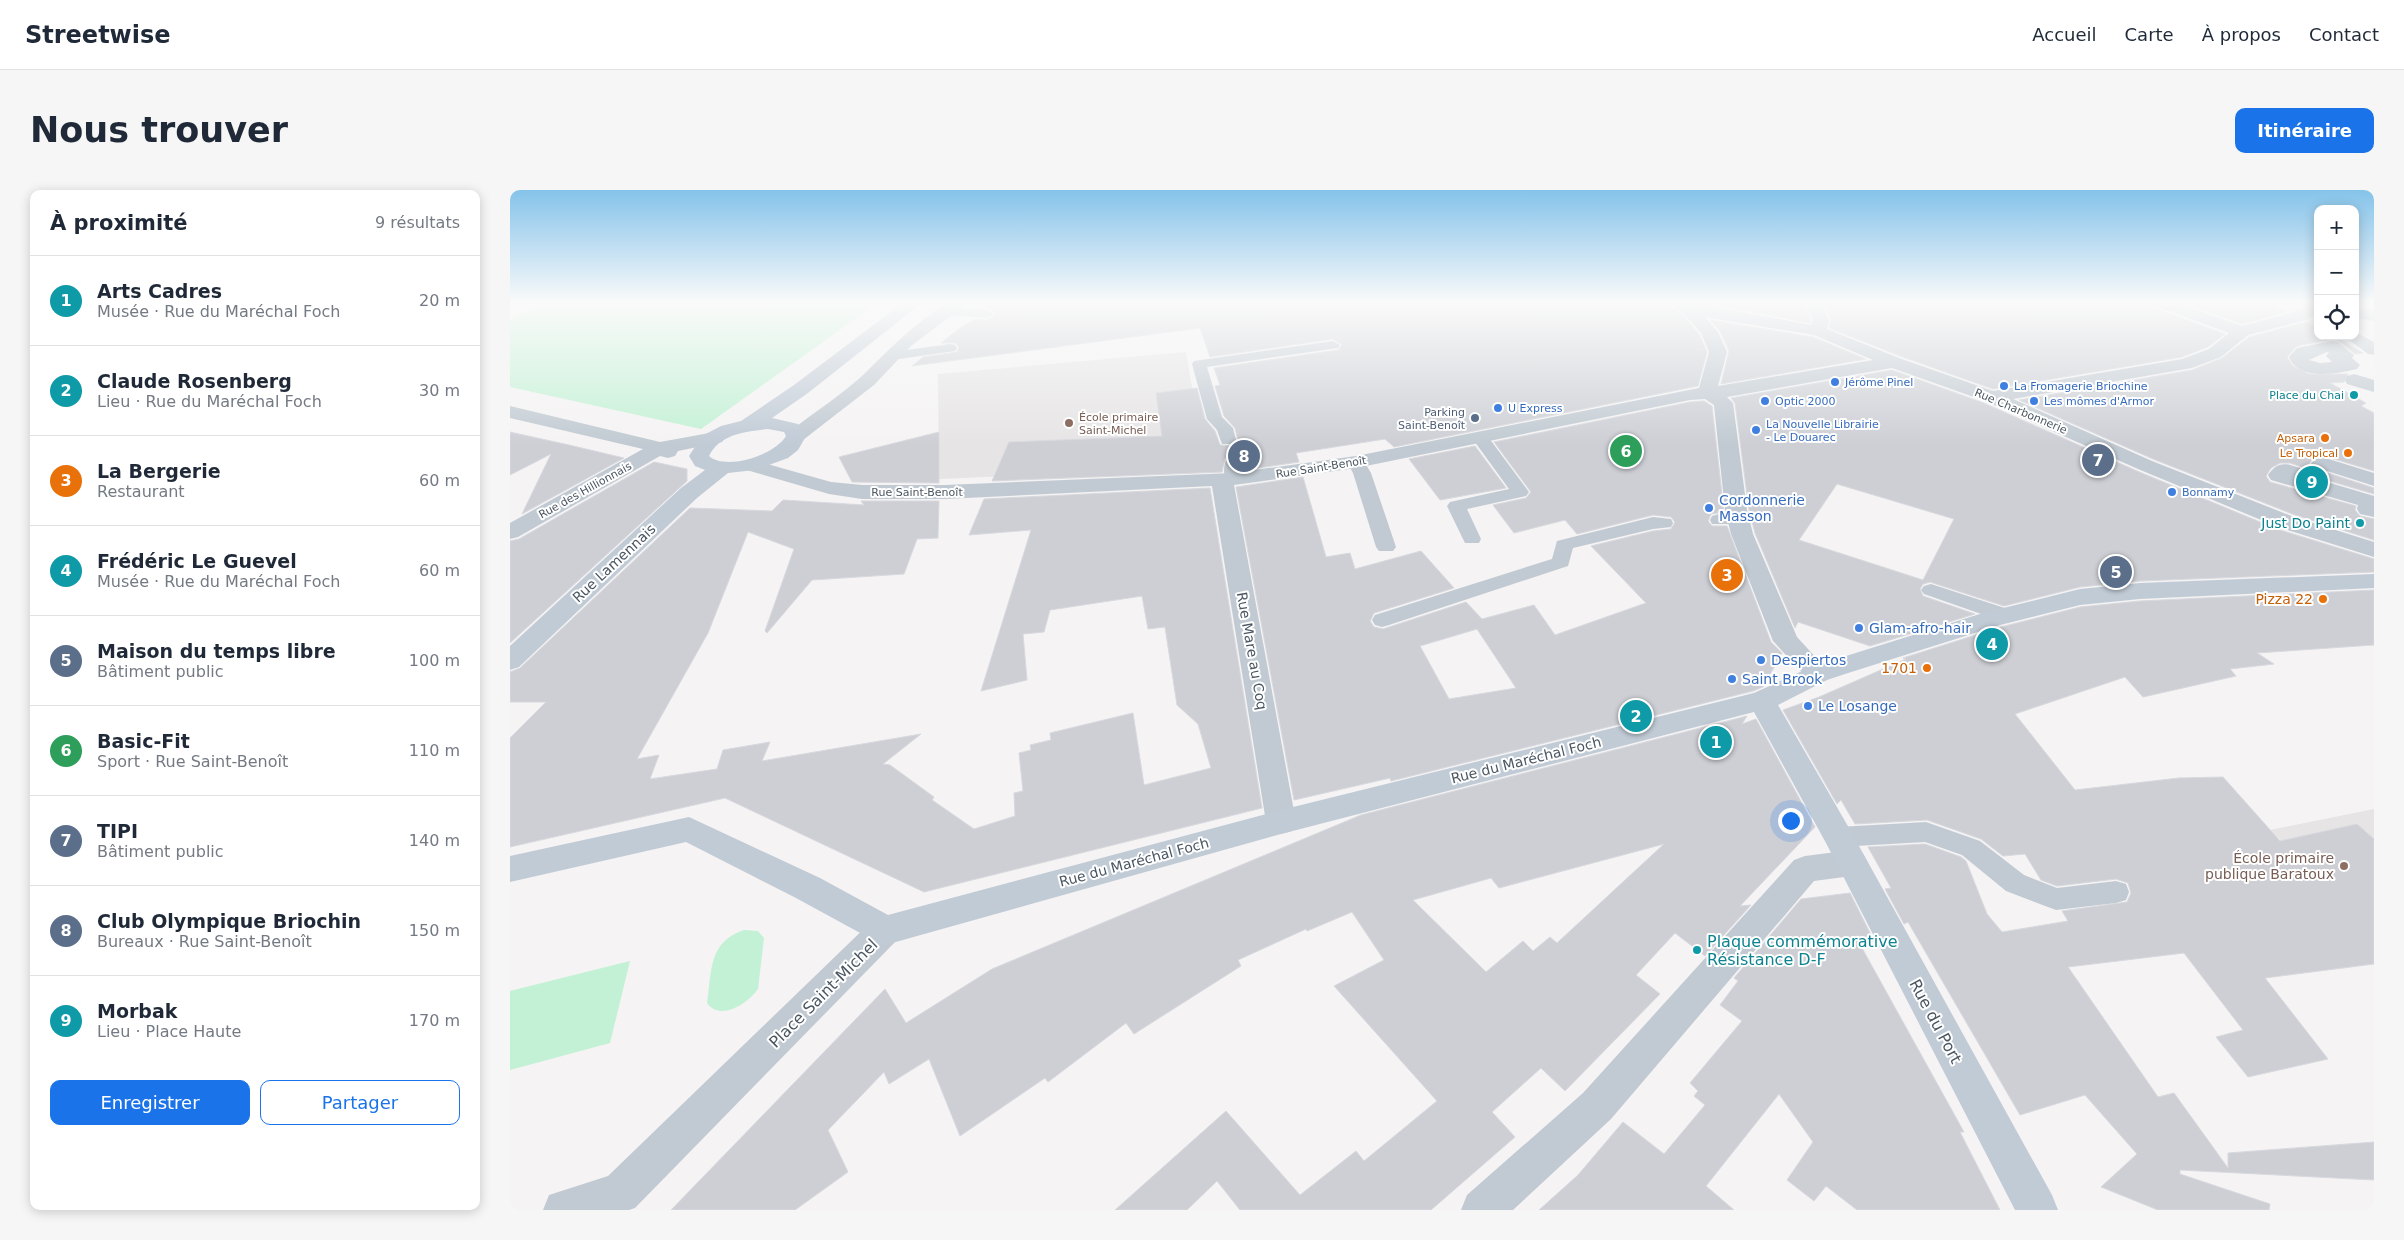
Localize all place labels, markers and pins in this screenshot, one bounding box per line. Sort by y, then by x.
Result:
marker: Jérôme Pinel [1829,376,1841,388]
place label: Jérôme Pinel [1844,376,1913,389]
marker: La Fromagerie Briochine [1998,380,2010,392]
place label: La Fromagerie Briochine [2014,380,2148,393]
place label: Place du Chai [2269,389,2344,402]
marker: Place du Chai [2348,389,2360,401]
marker: Optic 2000 [1759,395,1771,407]
place label: Optic 2000 [1775,395,1836,408]
marker: Les mômes d'Armor [2028,395,2040,407]
place label: Les mômes d'Armor [2044,395,2154,408]
marker: U Express [1492,402,1504,414]
place label: U Express [1508,402,1563,415]
place label: Parking Saint-Benoît [1398,406,1466,432]
place label: École primaire Saint-Michel [1079,411,1158,437]
marker: Parking Saint-Benoît [1469,412,1481,424]
marker: École primaire Saint-Michel [1063,417,1075,429]
place label: La Nouvelle Librairie - Le Douarec [1766,418,1879,444]
marker: La Nouvelle Librairie - Le Douarec [1750,424,1762,436]
pin: 6 [1610,432,1642,470]
place label: Apsara [2277,432,2315,445]
marker: Apsara [2319,432,2331,444]
pin: 8 [1228,437,1260,475]
pin: 7 [2082,441,2114,479]
place label: Le Tropical [2280,447,2338,460]
marker: Le Tropical [2342,447,2354,459]
pin: 9 [2296,463,2328,501]
marker: Bonnamy [2166,486,2178,498]
place label: Bonnamy [2182,486,2235,499]
place label: Cordonnerie Masson [1719,492,1805,524]
marker: Cordonnerie Masson [1703,502,1715,514]
place label: Just Do Paint [2260,515,2350,531]
marker: Just Do Paint [2354,517,2366,529]
pin: 5 [2100,553,2132,591]
pin: 3 [1711,556,1743,594]
place label: Pizza 22 [2255,591,2313,607]
marker: Pizza 22 [2317,593,2329,605]
place label: Glam-afro-hair [1869,620,1971,636]
marker: Glam-afro-hair [1853,622,1865,634]
pin: 4 [1976,625,2008,663]
place label: Despiertos [1771,652,1846,668]
marker: Despiertos [1755,654,1767,666]
place label: 1701 [1881,660,1917,676]
marker: 1701 [1921,662,1933,674]
place label: Saint Brook [1742,671,1823,687]
marker: Saint Brook [1726,673,1738,685]
pin: 2 [1620,697,1652,735]
place label: Le Losange [1818,698,1897,714]
marker: Le Losange [1802,700,1814,712]
pin: 1 [1700,723,1732,761]
place label: École primaire publique Baratoux [2205,850,2334,882]
marker: École primaire publique Baratoux [2338,860,2350,872]
place label: Plaque commémorative Résistance D-F [1707,932,1898,969]
marker: Plaque commémorative Résistance D-F [1691,944,1703,956]

